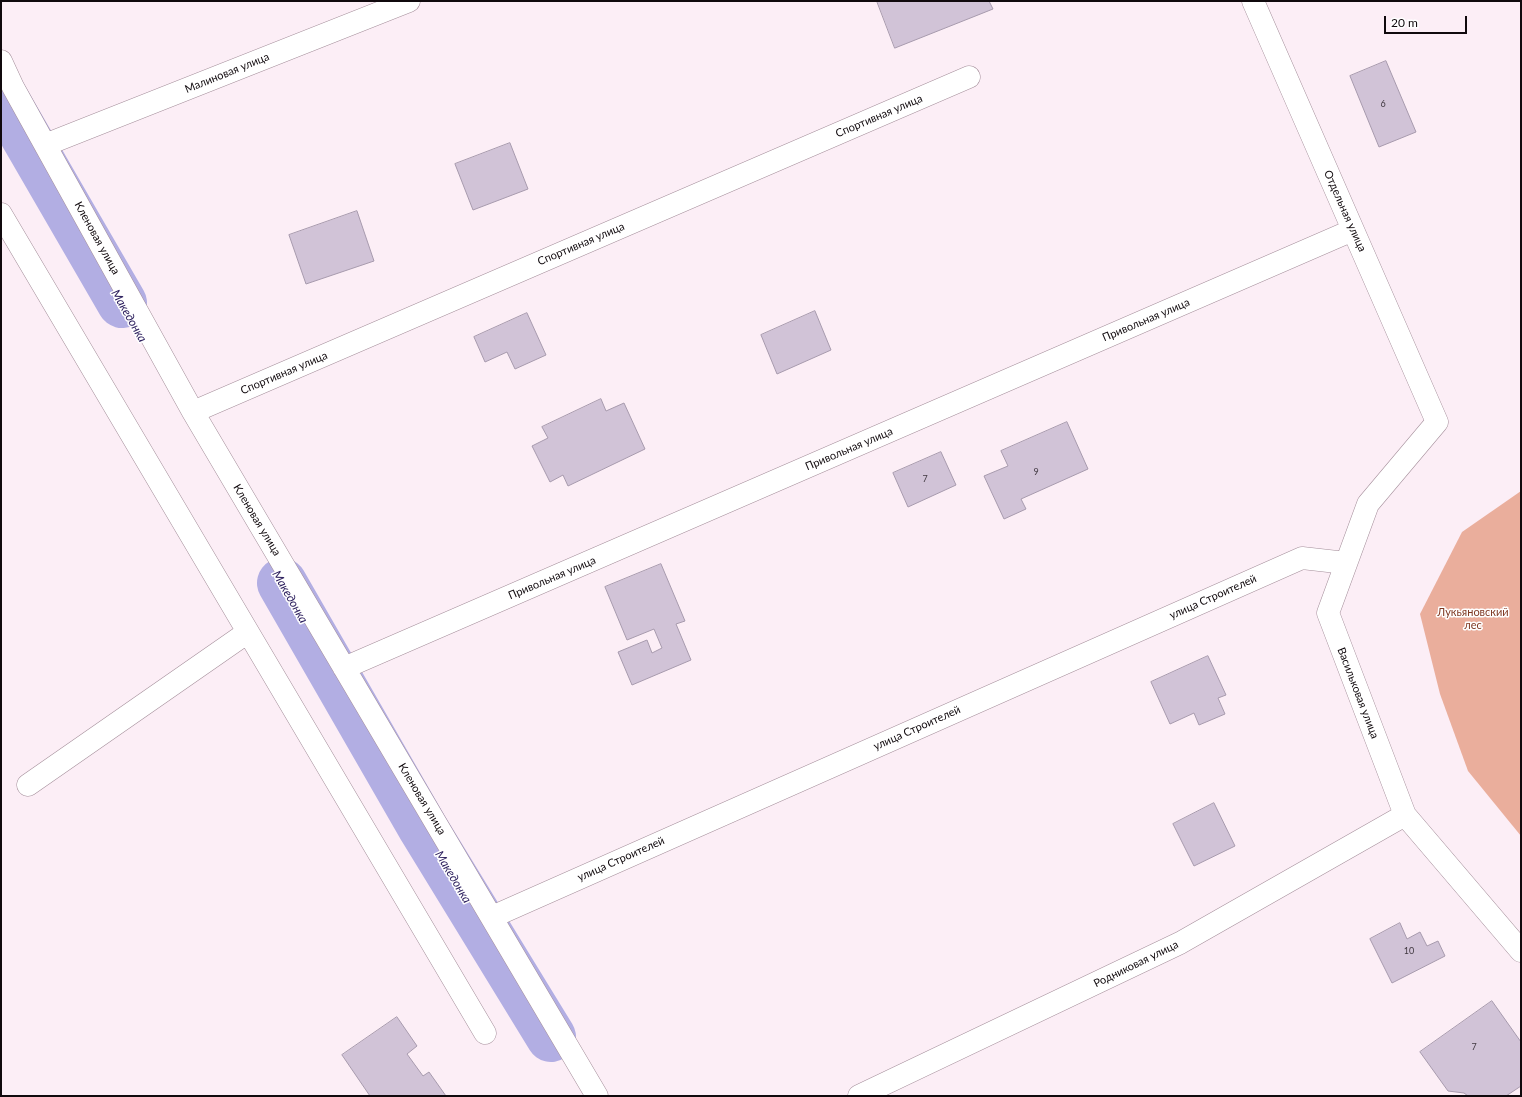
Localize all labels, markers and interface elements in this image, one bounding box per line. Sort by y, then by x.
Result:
scale bar [1386,8,1469,34]
text: 20 m [1391,15,1418,30]
street label: Малиновая улица [183,50,271,96]
street label: Спортивная улица [834,92,924,140]
house number: 6 [1380,99,1386,109]
street label: Отдельная улица [1321,168,1369,254]
street label: Кленовая улица [72,199,122,277]
street label: Спортивная улица [536,220,626,268]
water label: Македонка [108,287,150,345]
street label: Привольная улица [1100,296,1192,344]
street label: Спортивная улица [239,349,329,397]
street label: Привольная улица [803,425,895,473]
house number: 9 [1033,467,1039,477]
house number: 7 [922,474,928,484]
street label: Кленовая улица [230,482,284,558]
street label: Привольная улица [506,554,598,602]
water label: Македонка [269,568,311,626]
street label: улица Строителей [1167,572,1259,622]
park label: Лукьяновский лес [1437,605,1509,631]
street label: Васильковая улица [1335,645,1381,741]
street label: улица Строителей [871,703,963,753]
street label: Кленовая улица [395,761,449,837]
street label: улица Строителей [575,834,667,884]
water label: Македонка [432,848,474,906]
street label: Родниковая улица [1091,938,1181,990]
house number: 10 [1404,946,1414,956]
house number: 7 [1471,1042,1477,1052]

